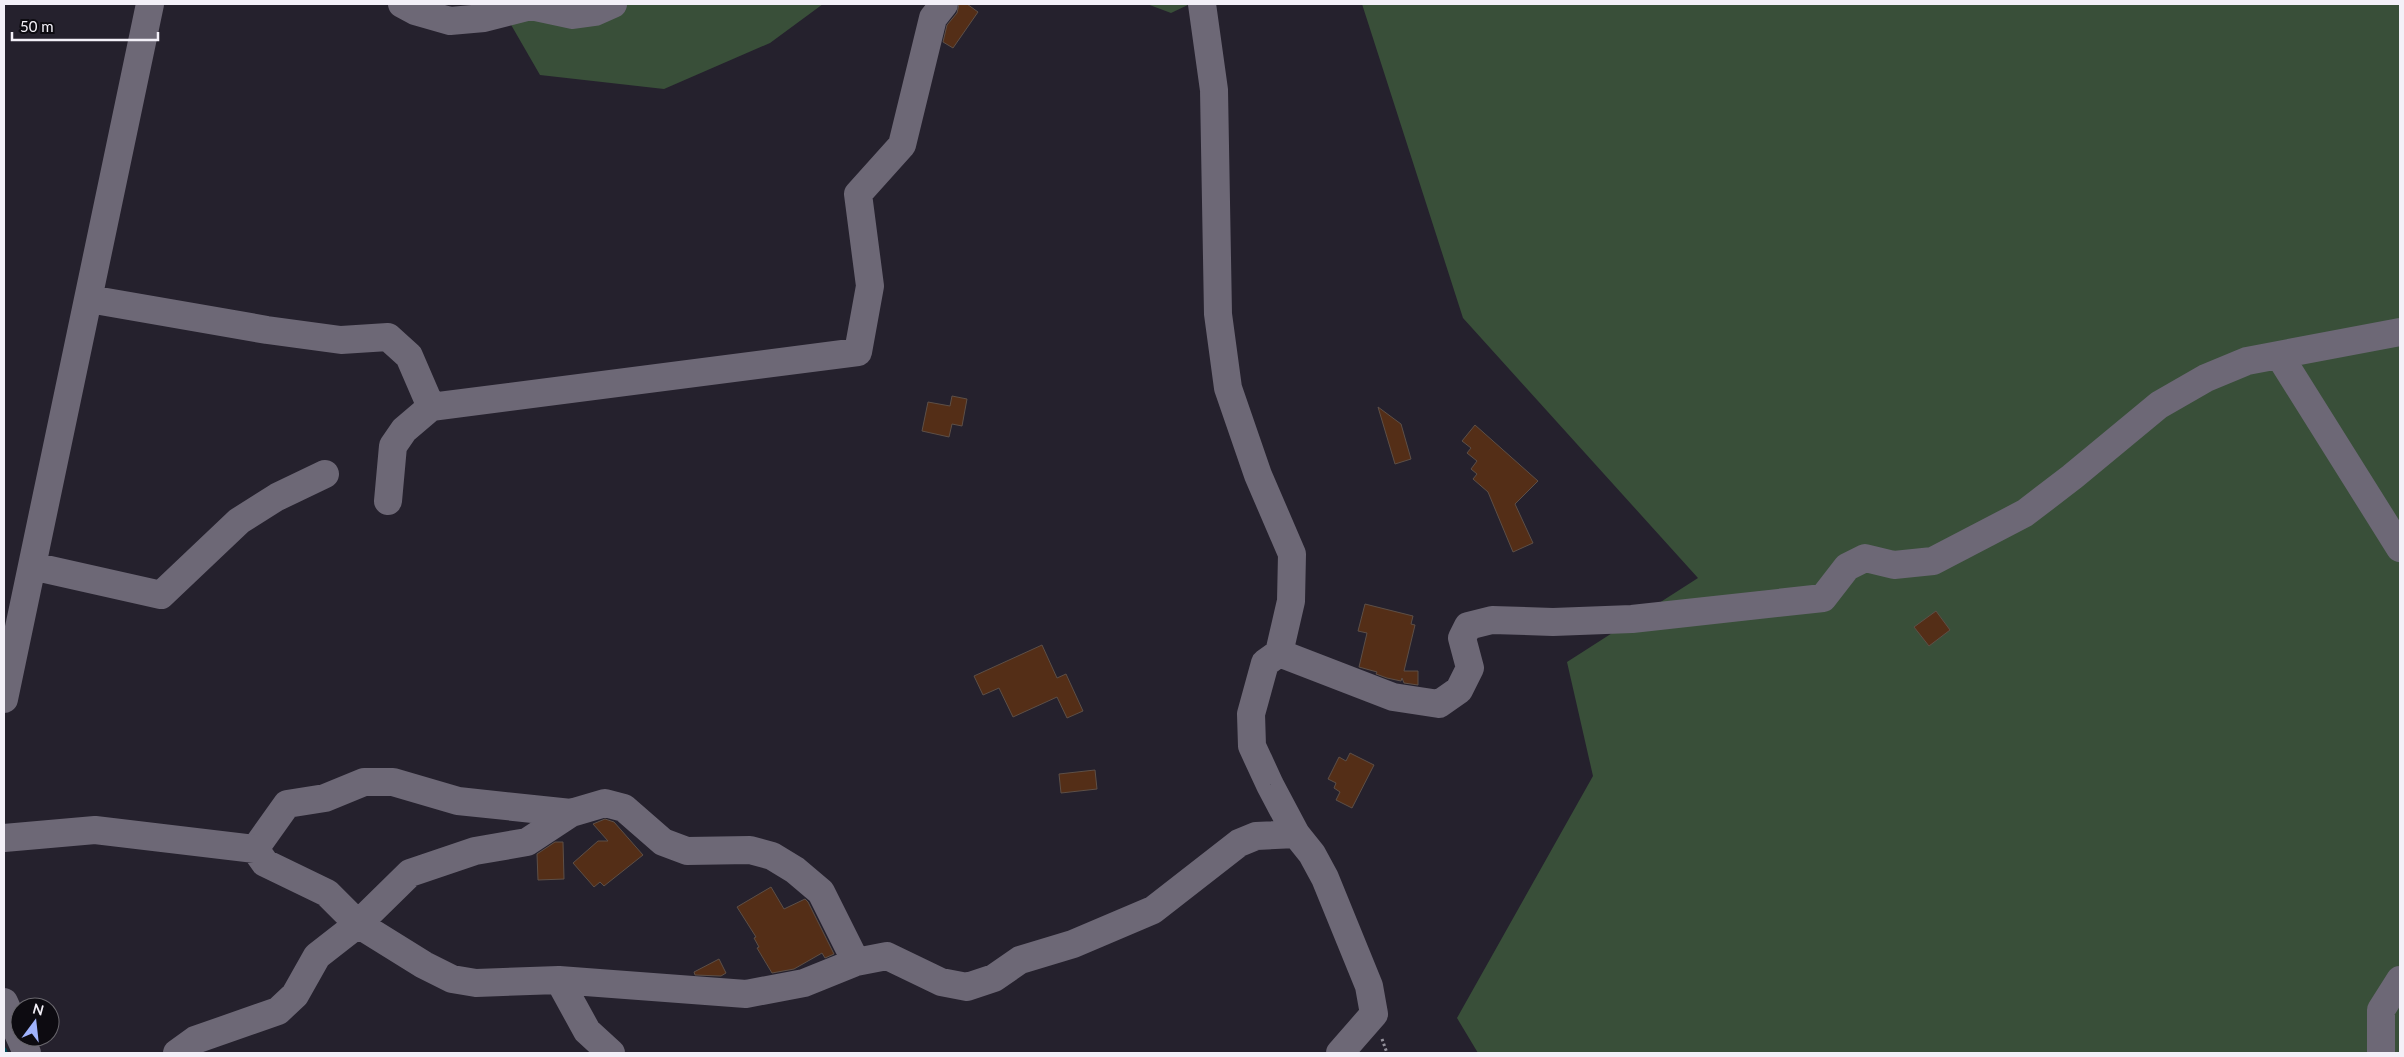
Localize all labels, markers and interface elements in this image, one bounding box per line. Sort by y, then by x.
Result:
scale bar [12,10,159,42]
text: 50 m [20,17,54,35]
north arrow [10,997,60,1047]
text: N [31,999,46,1019]

